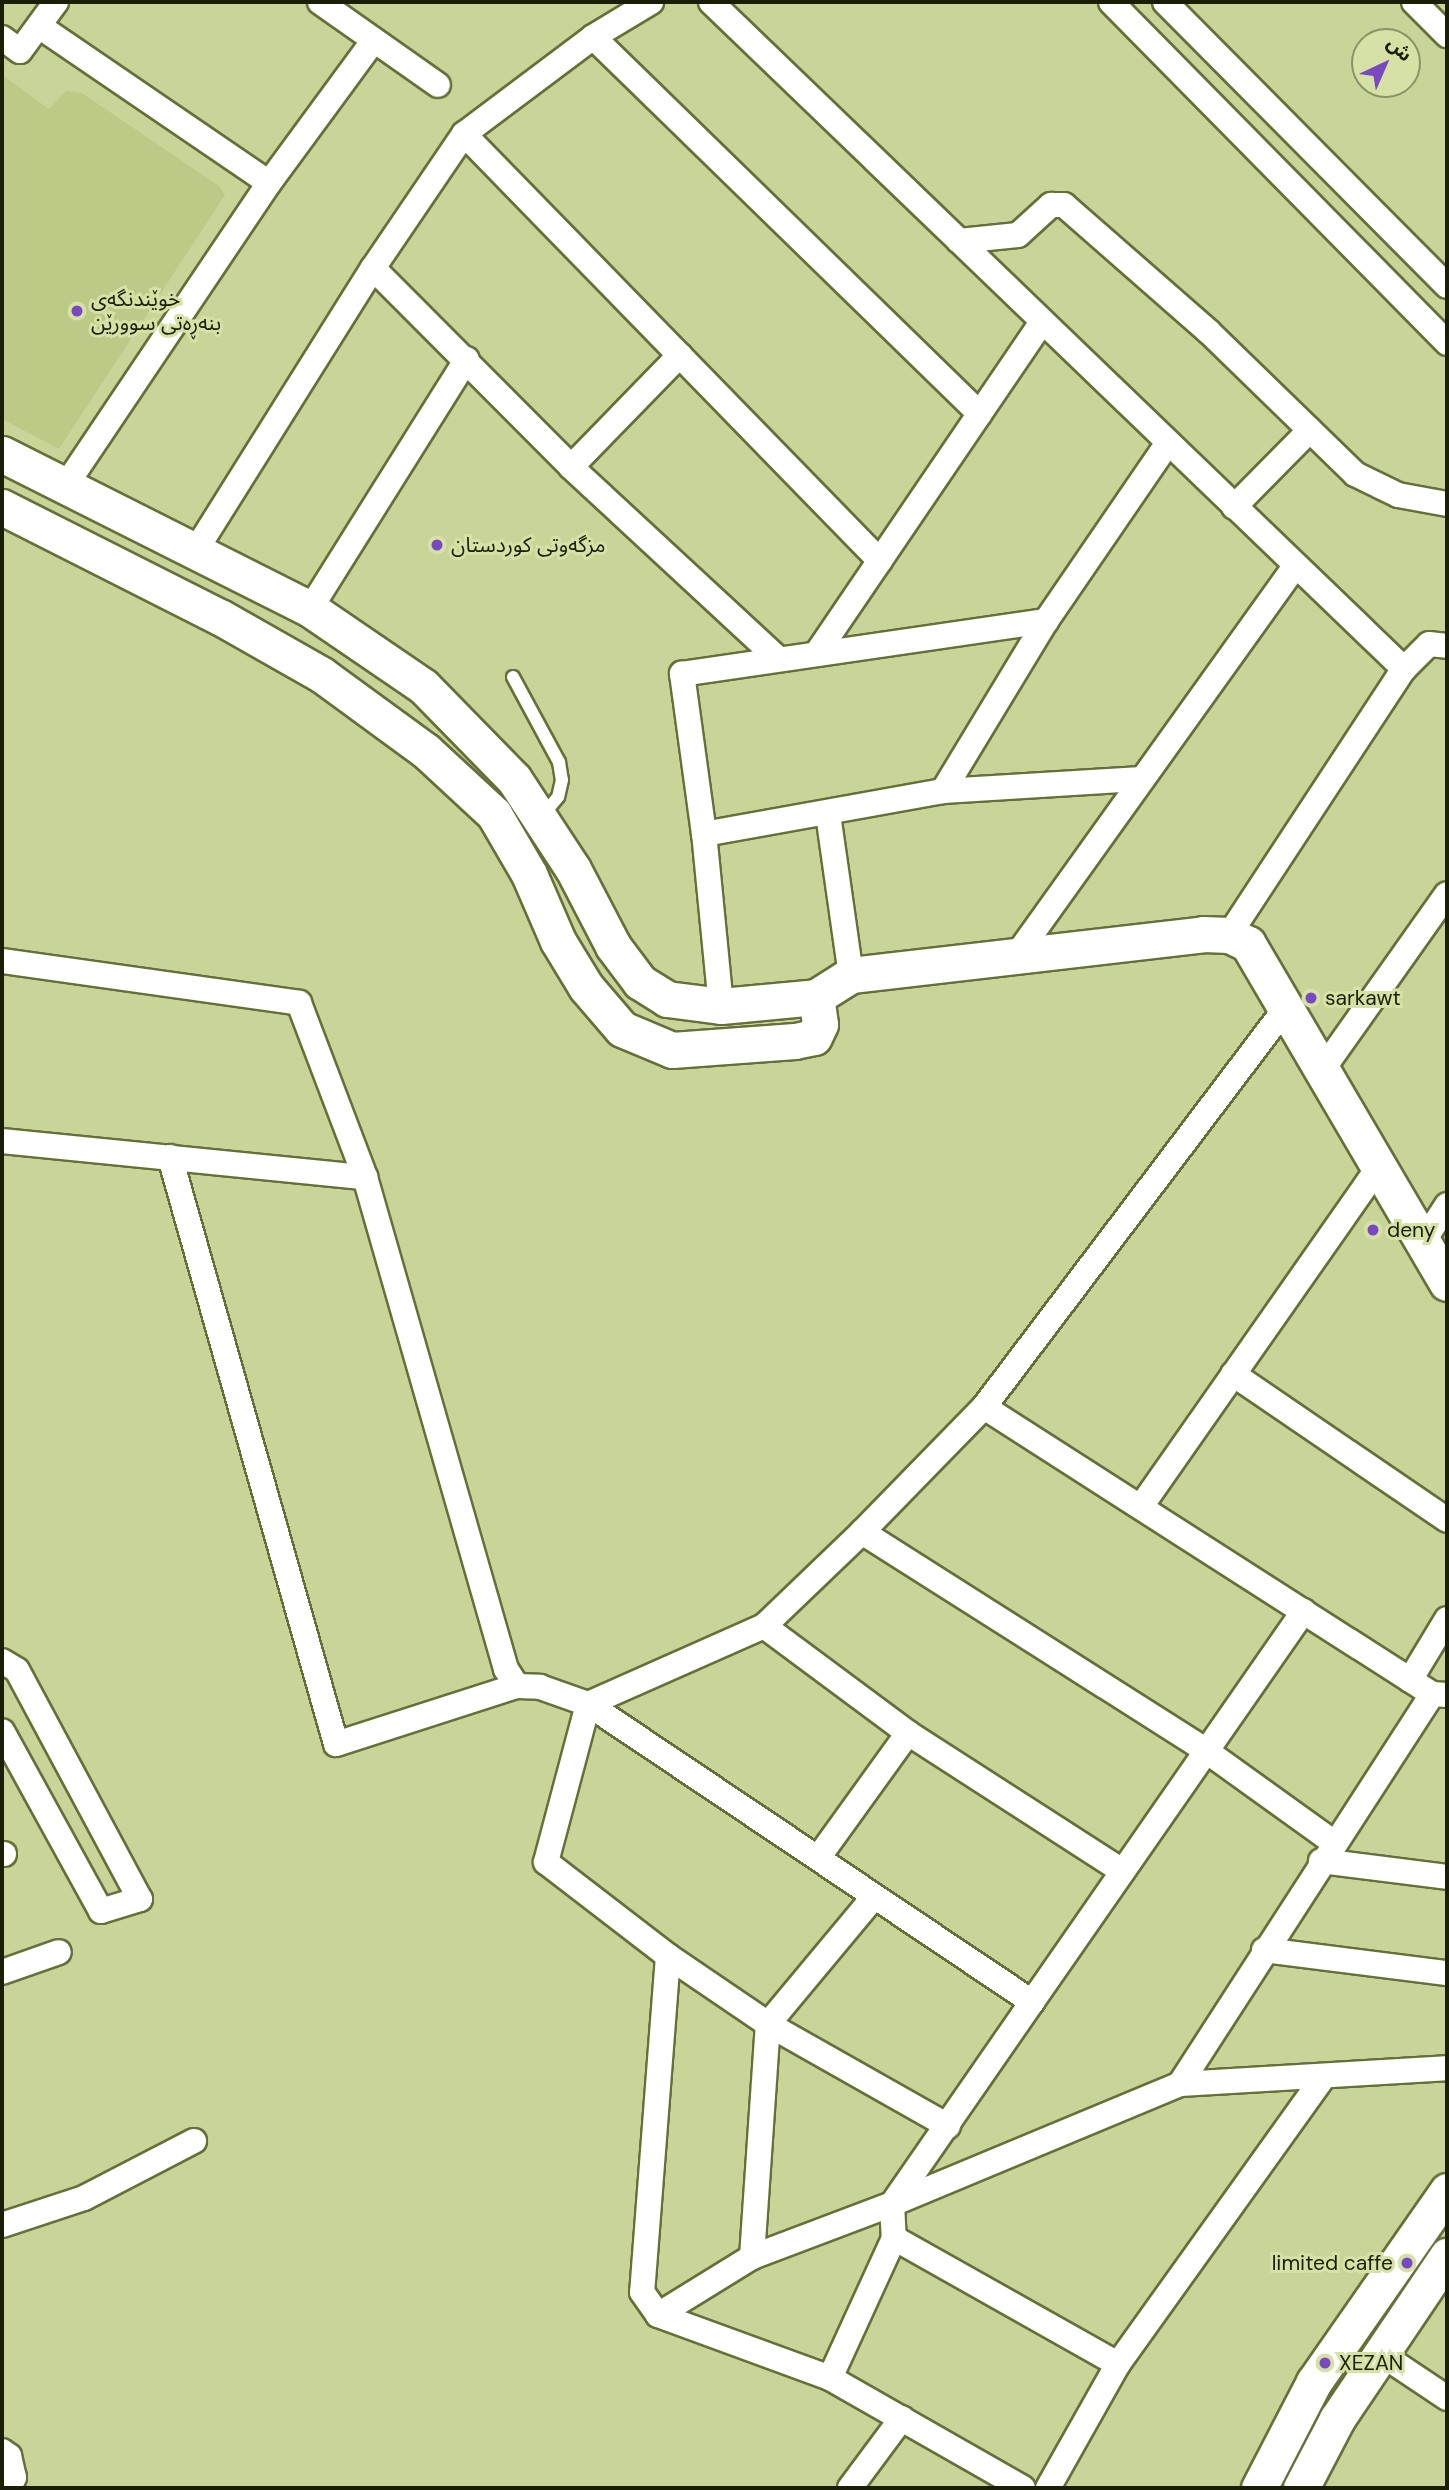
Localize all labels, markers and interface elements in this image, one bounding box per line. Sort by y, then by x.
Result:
north arrow [1351,28,1421,98]
text: ش [1382,31,1418,67]
place label: خوێندنگەی بنەڕەتی سوورێن [91,286,221,336]
marker: خوێندنگەی بنەڕەتی سوورێن [69,303,85,319]
place label: مزگەوتی کوردستان [451,532,606,558]
marker: مزگەوتی کوردستان [429,537,445,553]
place label: sarkawt [1325,985,1401,1011]
marker: sarkawt [1303,990,1319,1006]
place label: deny [1387,1217,1436,1243]
marker: deny [1365,1222,1381,1238]
place label: limited caffe [1272,2250,1393,2276]
marker: limited caffe [1399,2255,1415,2271]
place label: XEZAN [1339,2350,1403,2376]
marker: XEZAN [1317,2355,1333,2371]

